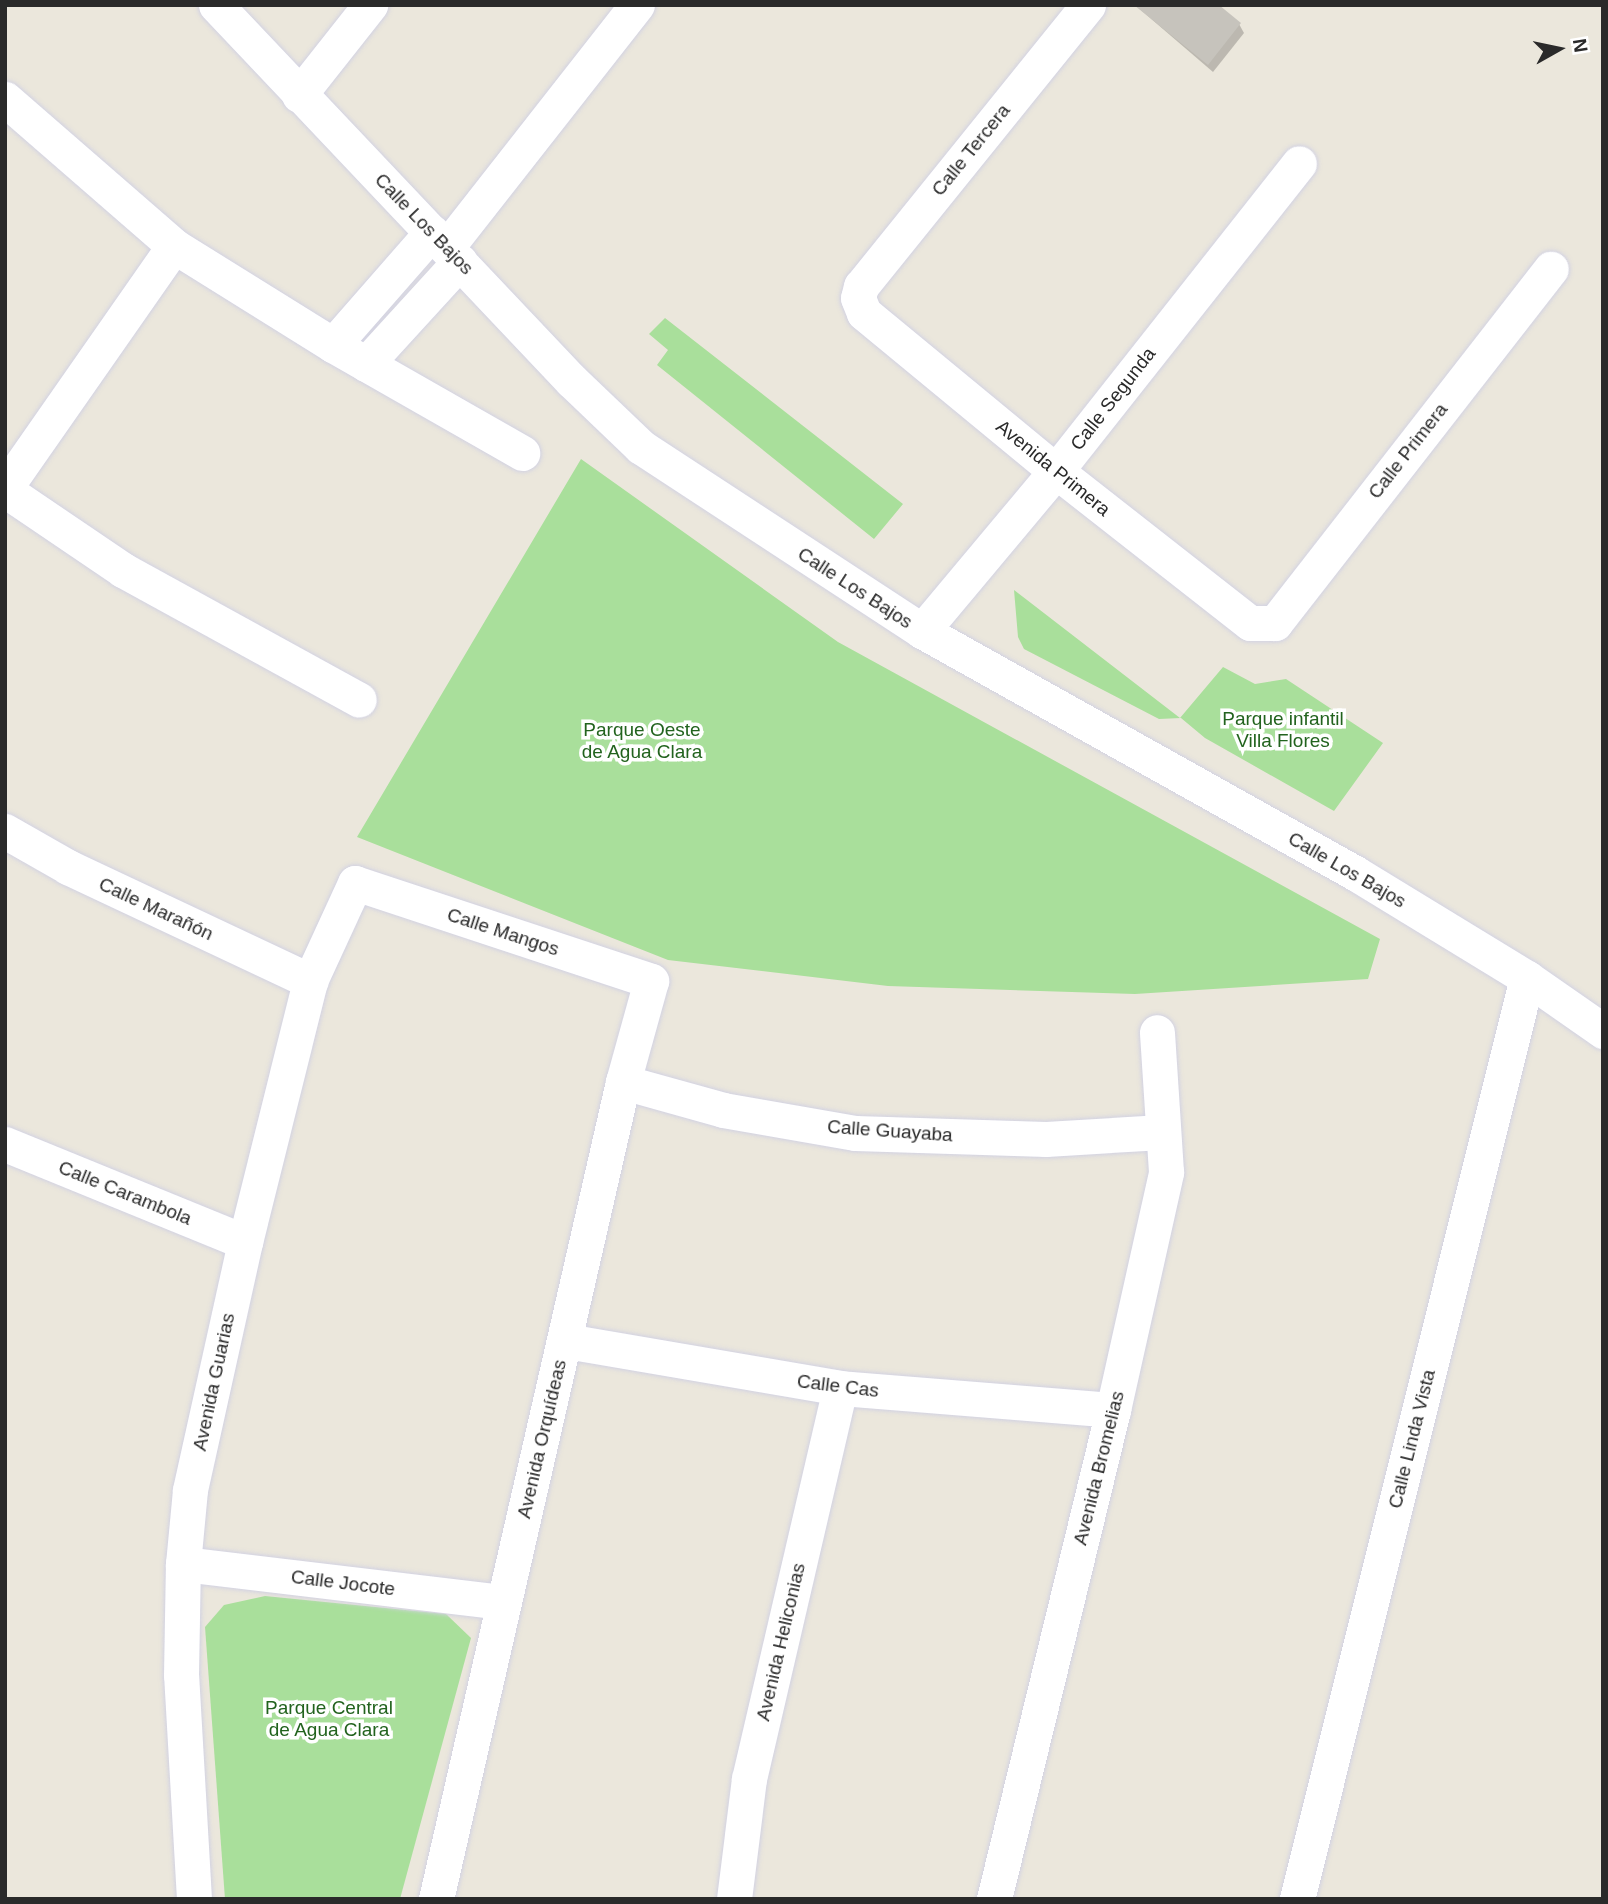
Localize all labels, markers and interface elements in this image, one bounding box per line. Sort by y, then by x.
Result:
north arrow [1524,14,1594,84]
text: N [1569,37,1592,54]
street label: Calle Tercera [927,99,1015,201]
street label: Calle Los Bajos [370,169,478,279]
street label: Calle Segunda [1066,343,1160,455]
street label: Calle Primera [1364,399,1452,503]
street label: Avenida Primera [991,415,1115,521]
street label: Calle Los Bajos [793,542,917,634]
park label: Parque infantil Villa Flores [1222,708,1344,752]
park label: Parque Oeste de Agua Clara [581,719,703,763]
street label: Calle Los Bajos [1284,827,1410,913]
street label: Calle Marañón [95,873,217,945]
street label: Calle Mangos [444,903,562,961]
street label: Calle Guayaba [827,1115,953,1147]
street label: Calle Carambola [55,1156,195,1230]
street label: Avenida Guarias [188,1311,240,1453]
street label: Avenida Orquídeas [513,1357,571,1521]
street label: Calle Linda Vista [1384,1367,1440,1511]
street label: Calle Cas [796,1370,880,1402]
street label: Avenida Bromelias [1069,1389,1129,1547]
street label: Avenida Heliconias [752,1561,810,1723]
street label: Calle Jocote [290,1565,396,1601]
park label: Parque Central de Agua Clara [265,1697,393,1741]

